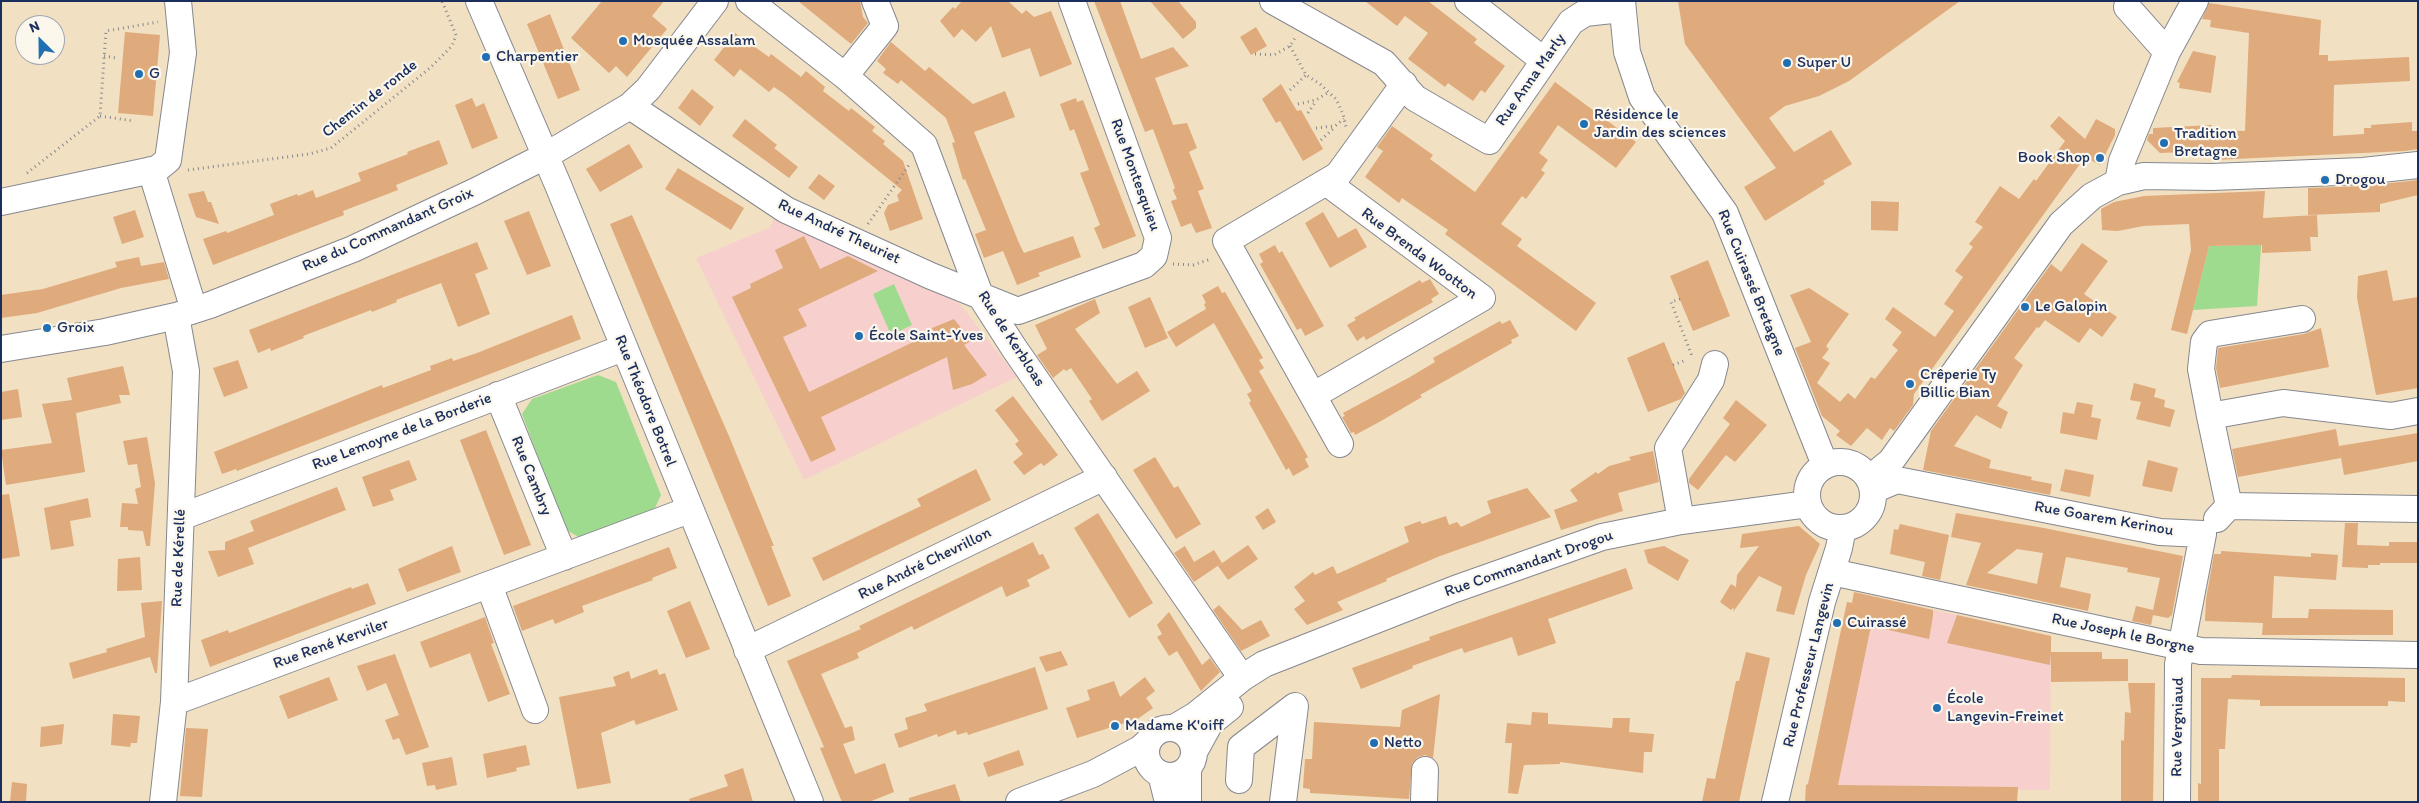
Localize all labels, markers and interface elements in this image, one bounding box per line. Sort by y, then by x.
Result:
north arrow [15,15,65,65]
text: N [27,17,42,36]
street label: Rue Anna Marly [1492,30,1570,130]
place label: Mosquée Assalam [633,31,755,51]
marker: Mosquée Assalam [617,35,629,47]
place label: Charpentier [496,47,578,67]
marker: Charpentier [480,51,492,63]
place label: Super U [1797,53,1851,73]
street label: Chemin de ronde [319,56,421,142]
marker: Super U [1781,57,1793,69]
place label: G [149,64,160,84]
marker: G [133,68,145,80]
place label: Résidence le Jardin des sciences [1594,105,1726,143]
street label: Rue Montesquieu [1106,116,1164,234]
marker: Résidence le Jardin des sciences [1578,118,1590,130]
place label: Tradition Bretagne [2174,124,2237,162]
marker: Tradition Bretagne [2158,137,2170,149]
place label: Book Shop [2018,148,2090,168]
marker: Book Shop [2094,152,2106,164]
place label: Drogou [2335,170,2385,190]
marker: Drogou [2319,174,2331,186]
street label: Rue du Commandant Groix [299,184,477,276]
street label: Rue André Theuriet [775,195,903,269]
street label: Rue Brenda Wootton [1357,204,1481,304]
street label: Rue Cuirassé Bretagne [1713,207,1789,359]
street label: Rue de Kerbloas [973,288,1049,390]
place label: Le Galopin [2035,297,2107,317]
marker: Le Galopin [2019,301,2031,313]
place label: Groix [57,318,94,338]
marker: Groix [41,322,53,334]
place label: École Saint-Yves [869,326,983,346]
marker: École Saint-Yves [853,330,865,342]
street label: Rue Théodore Botrel [610,332,680,470]
place label: Crêperie Ty Billic Bian [1920,365,1996,403]
marker: Crêperie Ty Billic Bian [1904,378,1916,390]
street label: Rue Lemoyne de la Borderie [310,389,494,475]
street label: Rue Cambry [506,433,556,519]
street label: Rue Goarem Kerinou [2033,497,2175,541]
street label: Rue de Kérellé [168,509,190,607]
street label: Rue André Chevrillon [855,523,995,605]
street label: Rue Commandant Drogou [1442,526,1616,602]
street label: Rue Professeur Langevin [1779,581,1839,749]
street label: Rue Joseph le Borgne [2050,609,2196,659]
place label: Cuirassé [1847,613,1907,633]
street label: Rue René Kerviler [271,614,391,674]
marker: Cuirassé [1831,617,1843,629]
street label: Rue Vergniaud [2168,677,2188,777]
place label: École Langevin-Freinet [1947,689,2064,727]
marker: École Langevin-Freinet [1931,702,1943,714]
place label: Madame K'oiff [1125,716,1224,736]
marker: Madame K'oiff [1109,720,1121,732]
place label: Netto [1384,733,1422,753]
marker: Netto [1368,737,1380,749]

